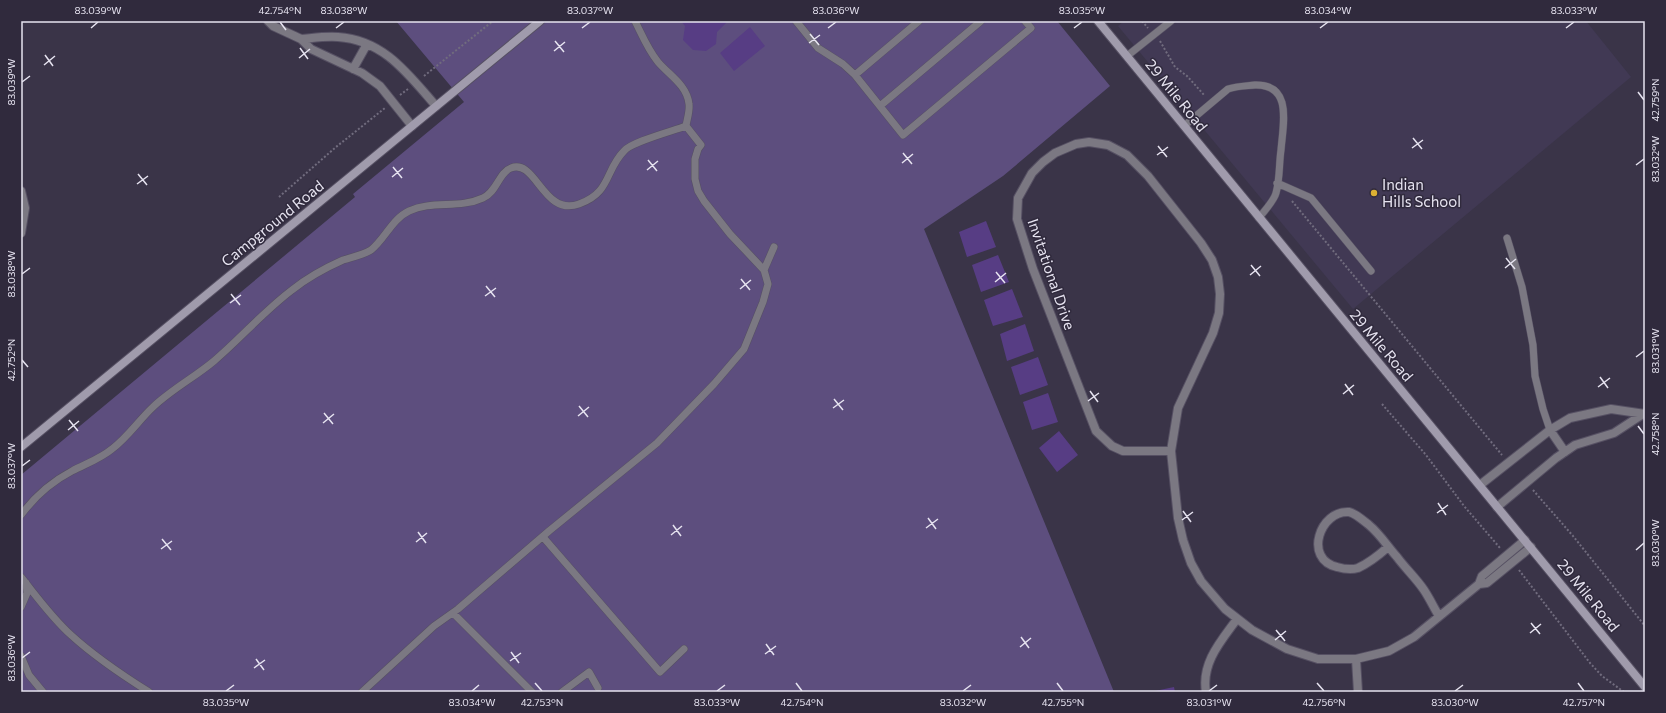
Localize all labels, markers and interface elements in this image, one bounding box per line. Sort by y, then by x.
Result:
text: 83.039°W [75,4,121,16]
text: 42.754°N [259,4,301,16]
text: 83.038°W [321,4,367,16]
text: 83.037°W [567,4,613,16]
text: 83.036°W [813,4,859,16]
text: 83.035°W [1059,4,1105,16]
text: 83.034°W [1305,4,1351,16]
text: 83.033°W [1551,4,1597,16]
street label: 29 Mile Road [1142,55,1212,135]
text: 83.039°W [5,59,17,105]
text: 42.759°N [1649,79,1661,121]
text: 83.032°W [1649,136,1661,182]
place label: Indian Hills School [1382,175,1461,210]
street label: Campground Road [217,176,327,270]
marker: Indian Hills School [1369,188,1379,198]
street label: Invitational Drive [1025,216,1079,332]
text: 83.038°W [5,251,17,297]
street label: 29 Mile Road [1347,305,1417,385]
text: 83.031°W [1649,328,1661,374]
text: 42.752°N [5,339,17,381]
text: 42.758°N [1649,413,1661,455]
text: 83.037°W [5,443,17,489]
text: 83.030°W [1649,519,1661,567]
street label: 29 Mile Road [1554,555,1624,635]
text: 83.036°W [5,635,17,681]
text: 83.035°W [203,696,249,708]
text: 83.034°W [449,696,495,708]
text: 42.753°N [521,696,563,708]
text: 83.033°W [694,696,740,708]
text: 42.754°N [781,696,823,708]
text: 83.032°W [940,696,986,708]
text: 42.755°N [1042,696,1084,708]
text: 83.031°W [1186,696,1232,708]
text: 42.756°N [1303,696,1345,708]
text: 83.030°W [1431,696,1479,708]
text: 42.757°N [1563,696,1605,708]

